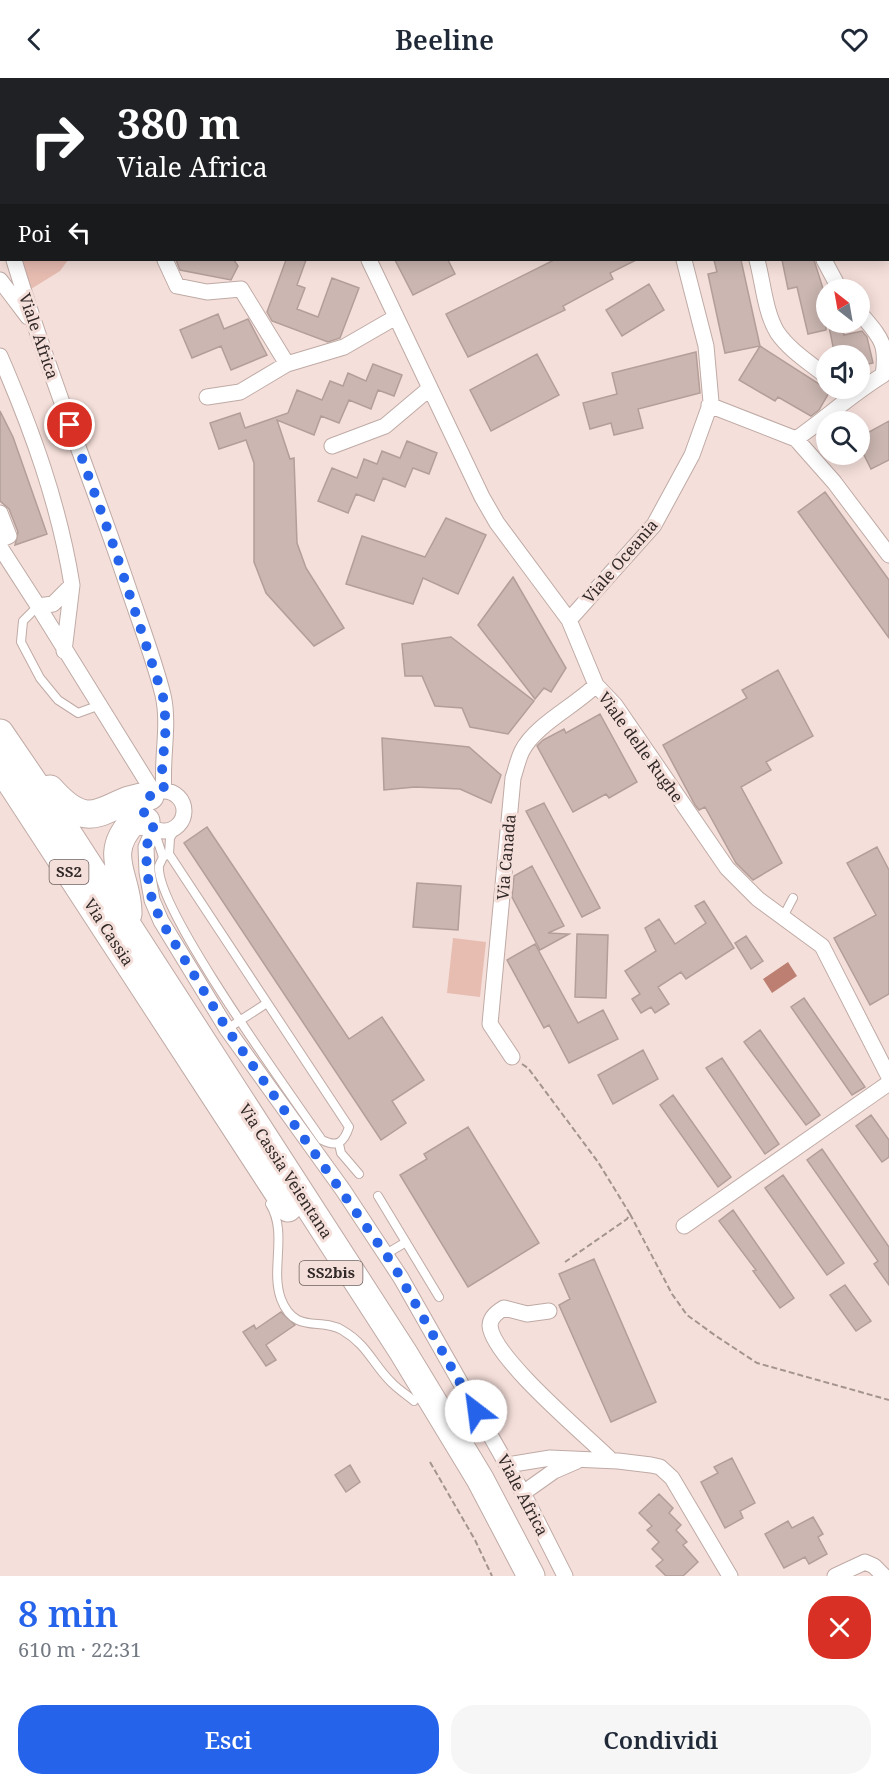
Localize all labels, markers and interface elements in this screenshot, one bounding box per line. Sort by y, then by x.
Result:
text: Beeline [395,21,494,58]
icon: back [18,23,51,56]
icon: heart [838,23,871,56]
text: 380 m [117,94,241,151]
icon: right [18,102,96,180]
text: Viale Africa [117,148,268,185]
icon: left [63,216,96,249]
text: Poi [18,218,51,248]
north arrow [816,279,870,333]
map controls [816,279,870,465]
street label: Viale Africa [14,290,64,382]
button: sound [816,345,870,399]
pin [44,399,95,450]
icon: arrive [53,408,86,441]
button: search [816,411,870,465]
street label: Viale Oceania [577,514,663,608]
street label: Viale delle Rughe [593,687,689,807]
street label: Via Canada [491,813,521,901]
road number: SS2 [50,860,88,884]
street label: Via Cassia [79,894,139,970]
street label: Via Cassia Veientana [234,1099,338,1243]
road number: SS2bis [300,1261,362,1285]
position arrow [444,1379,508,1443]
street label: Viale Africa [492,1450,554,1540]
text: 8 min [18,1589,119,1638]
button: close [808,1596,871,1659]
text: 610 m · 22:31 [18,1636,141,1663]
button: Esci [18,1705,439,1774]
button: Condividi [451,1705,871,1774]

